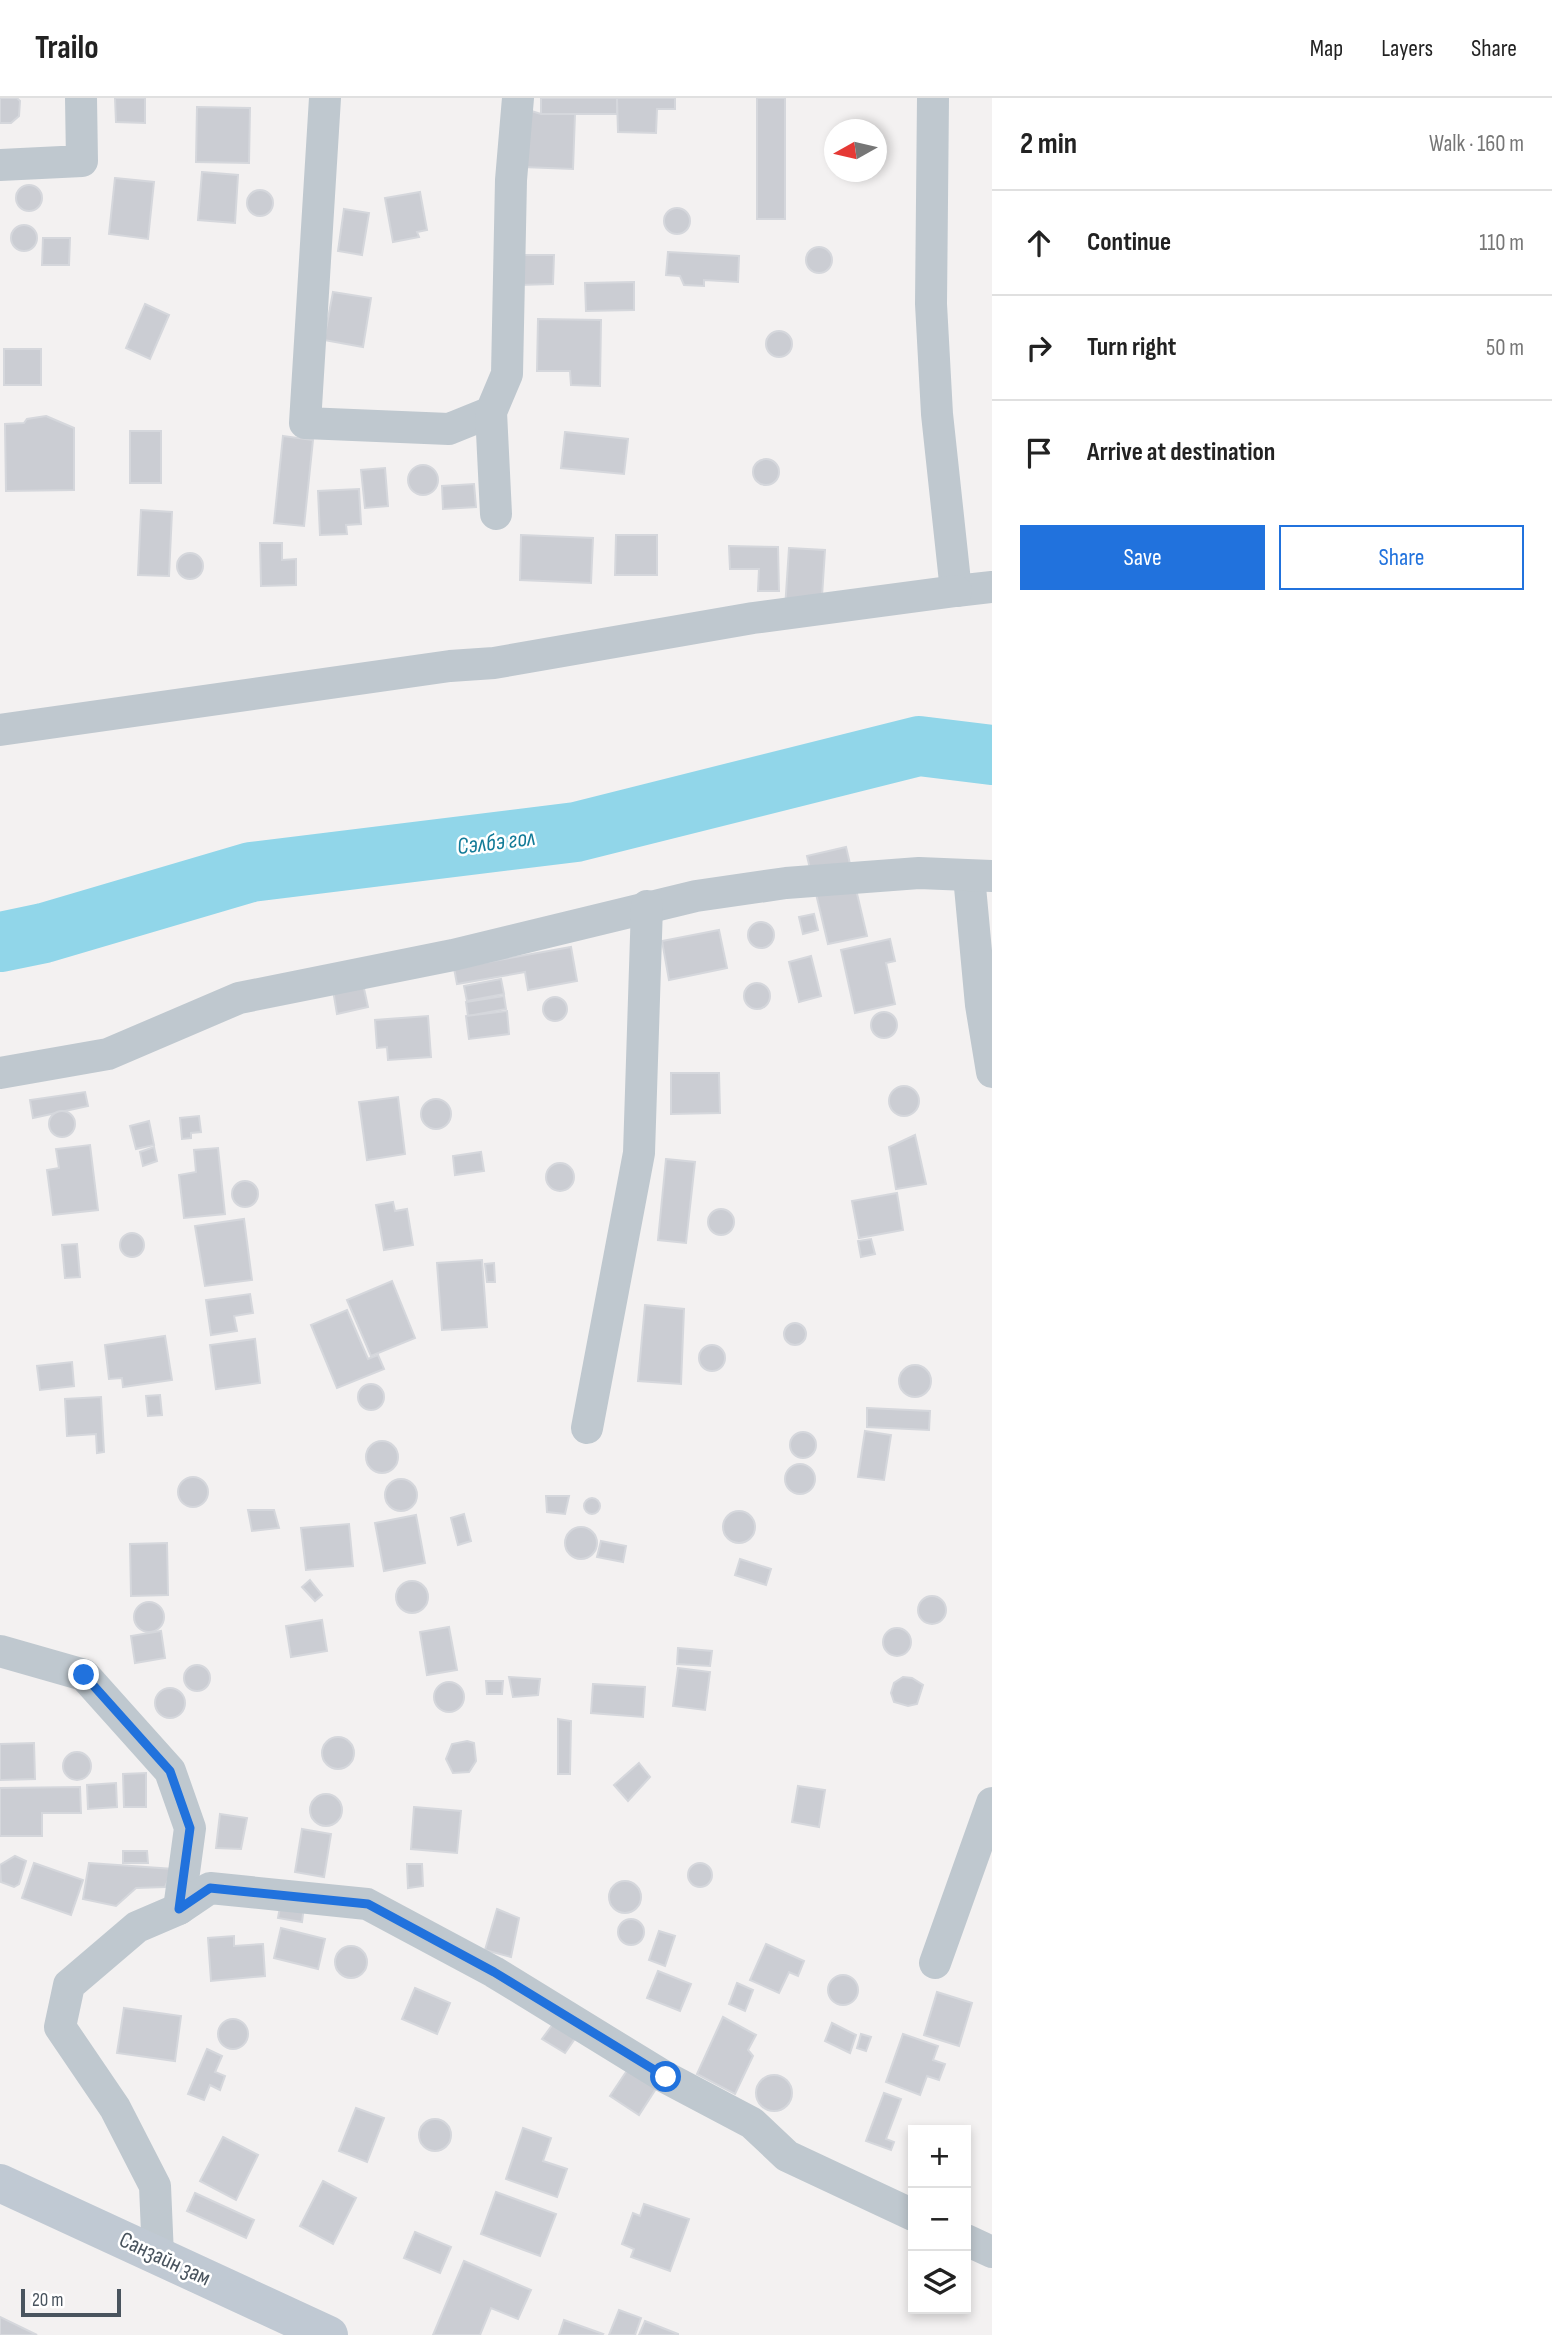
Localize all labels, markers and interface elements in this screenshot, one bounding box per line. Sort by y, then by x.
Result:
text: Trailo [35,28,99,68]
text: Map [1310,34,1343,63]
text: Layers [1381,34,1433,63]
text: Share [1471,34,1517,63]
north arrow [824,119,887,182]
text: 2 min [1020,126,1077,162]
text: Walk · 160 m [1429,130,1524,158]
icon: ahead [1020,224,1058,262]
text: Continue [1087,227,1171,258]
text: 110 m [1479,229,1524,257]
icon: right [1020,329,1058,367]
text: Turn right [1087,332,1176,363]
text: 50 m [1486,334,1524,362]
icon: arrive [1020,434,1058,472]
text: Arrive at destination [1087,437,1275,468]
button: Save [1020,525,1265,590]
button: Share [1279,525,1524,590]
water label: Сэлбэ гол [455,823,537,861]
route end [68,1659,99,1690]
route start [650,2061,681,2092]
map controls [908,2125,971,2314]
button: + [908,2125,971,2188]
button: − [908,2188,971,2251]
street label: Санзайн зам [115,2226,215,2292]
button: layers [908,2251,971,2314]
scale bar [21,2286,121,2318]
text: 20 m [32,2289,64,2312]

